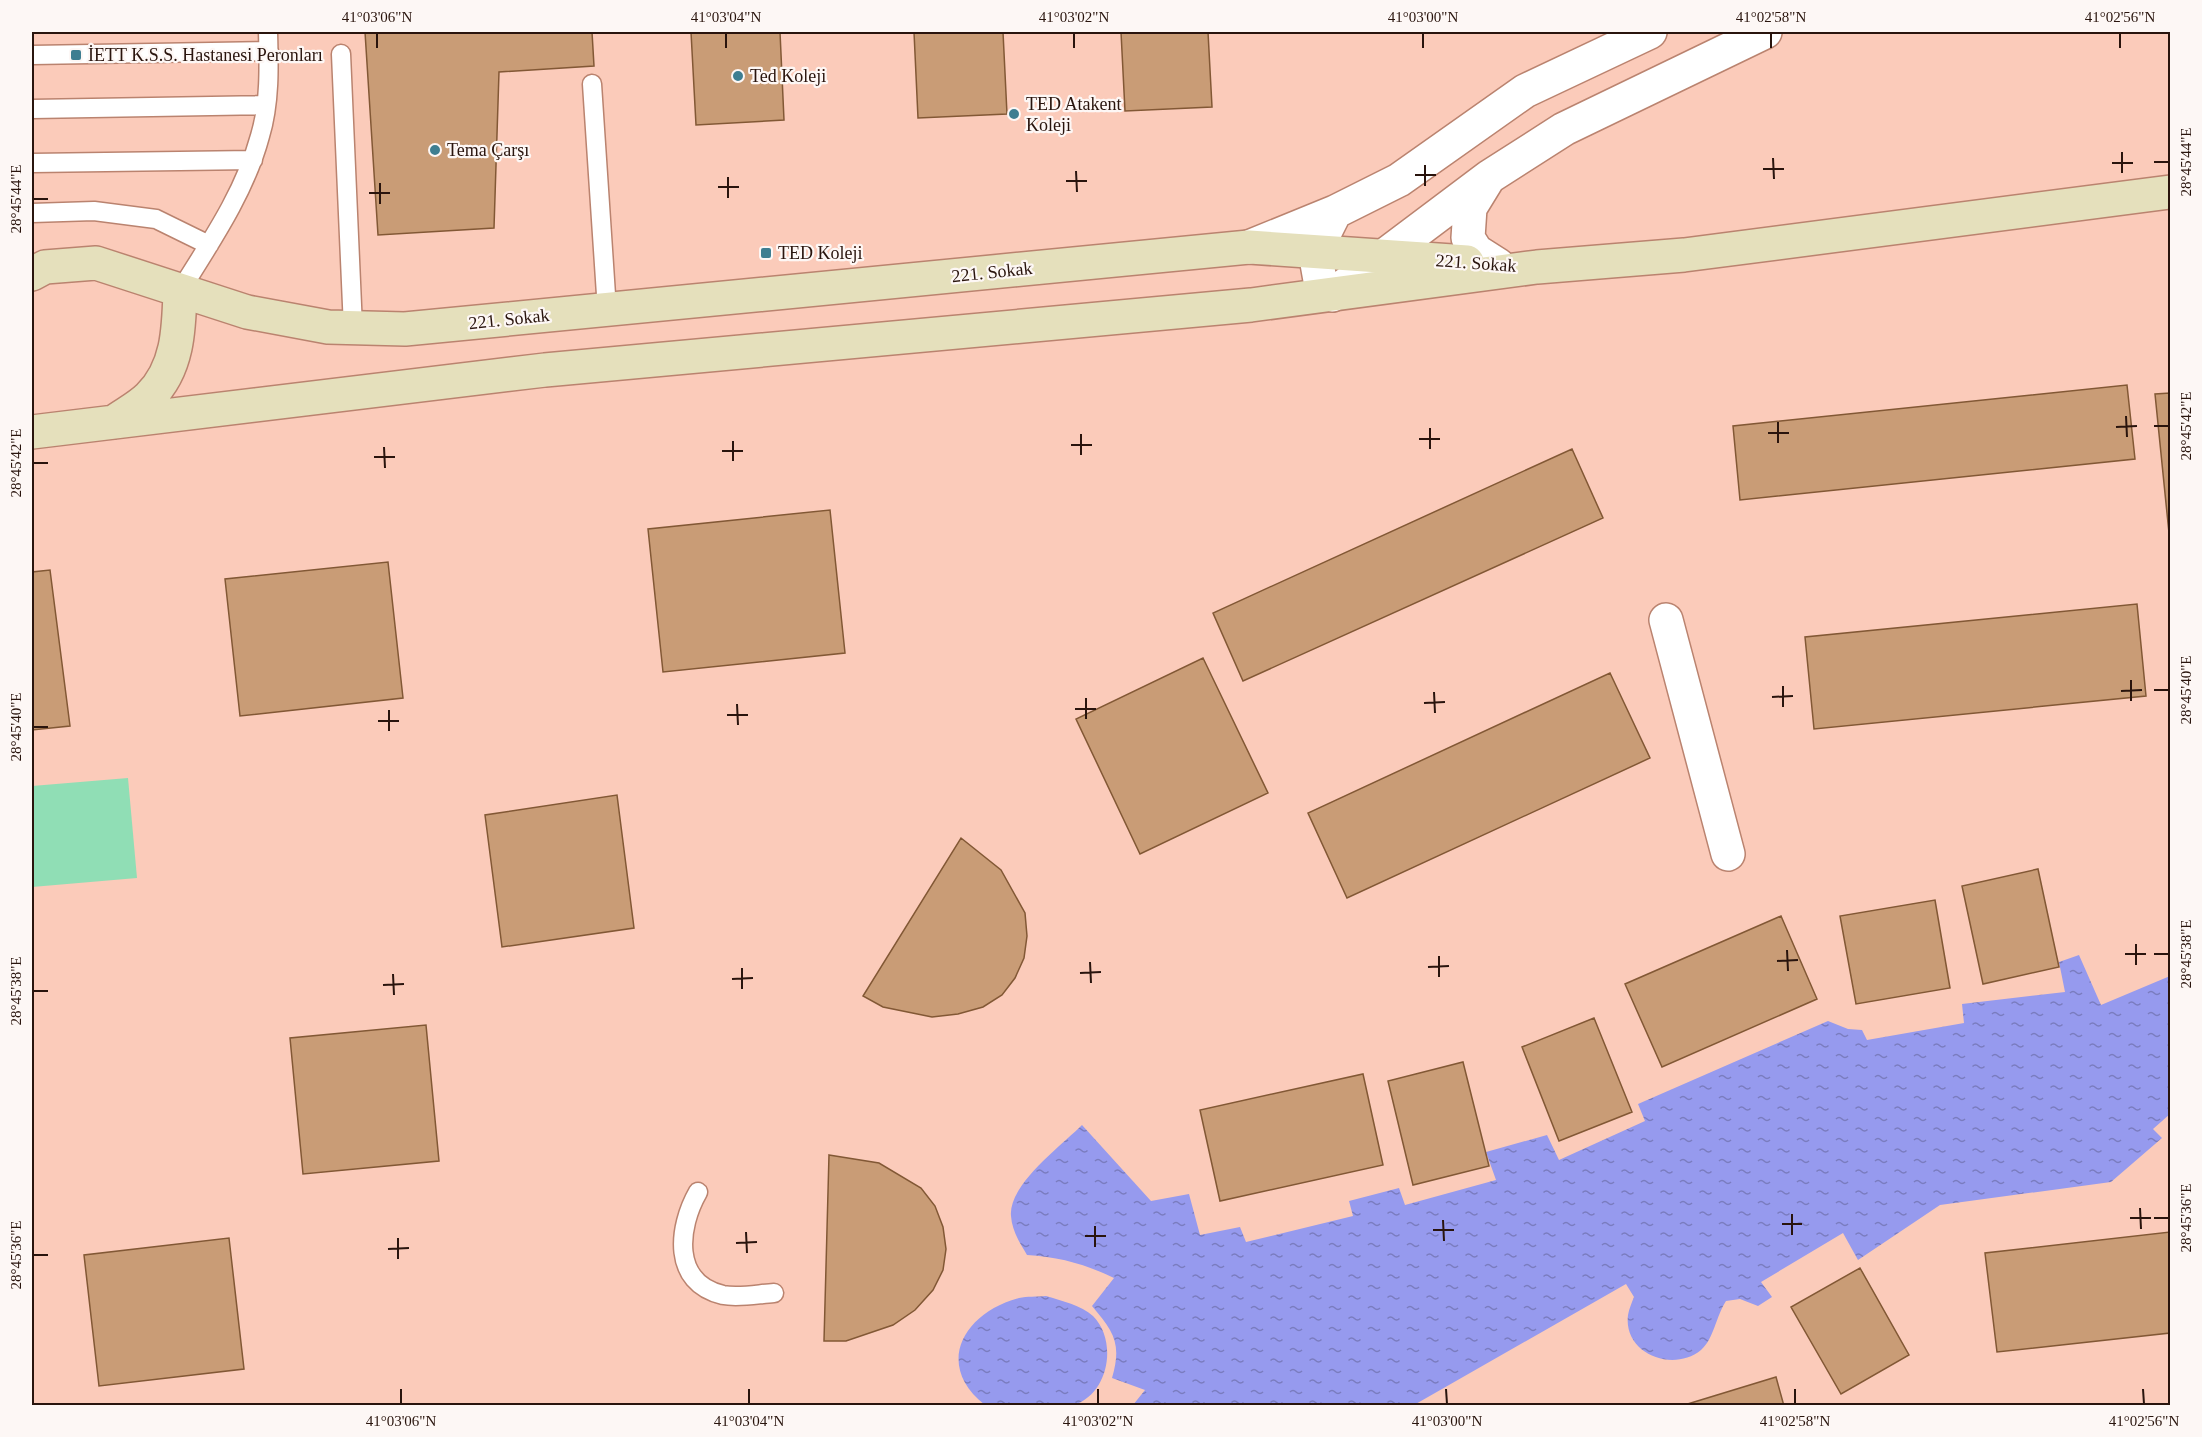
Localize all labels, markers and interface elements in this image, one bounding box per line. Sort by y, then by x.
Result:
text: 41°03'06"N [342,9,412,25]
text: 41°03'04"N [691,9,761,25]
text: 41°03'02"N [1039,9,1109,25]
text: 41°03'00"N [1388,9,1458,25]
text: 41°02'58"N [1736,9,1806,25]
text: 41°02'56"N [2085,9,2155,25]
place label: İETT K.S.S. Hastanesi Peronları [88,45,323,65]
marker: İETT K.S.S. Hastanesi Peronları [69,48,83,62]
place label: Ted Koleji [750,66,826,86]
marker: Ted Koleji [731,69,745,83]
place label: TED Atakent Koleji [1026,94,1121,135]
marker: TED Atakent Koleji [1007,107,1021,121]
text: 28°45'44"E [2178,128,2194,197]
place label: Tema Çarşı [447,140,529,160]
marker: Tema Çarşı [428,143,442,157]
text: 28°45'44"E [8,165,24,234]
place label: TED Koleji [778,243,862,263]
marker: TED Koleji [759,246,773,260]
street label: 221. Sokak [1435,250,1517,276]
street label: 221. Sokak [951,258,1033,286]
street label: 221. Sokak [468,305,550,333]
text: 28°45'42"E [2178,392,2194,461]
text: 28°45'42"E [8,429,24,498]
text: 28°45'40"E [2178,656,2194,725]
text: 28°45'40"E [8,693,24,762]
text: 28°45'38"E [2178,920,2194,989]
text: 28°45'38"E [8,957,24,1026]
text: 28°45'36"E [2178,1184,2194,1253]
text: 28°45'36"E [8,1221,24,1290]
text: 41°03'06"N [366,1413,436,1429]
text: 41°03'04"N [714,1413,784,1429]
text: 41°03'02"N [1063,1413,1133,1429]
text: 41°03'00"N [1412,1413,1482,1429]
text: 41°02'58"N [1760,1413,1830,1429]
text: 41°02'56"N [2109,1413,2179,1429]

